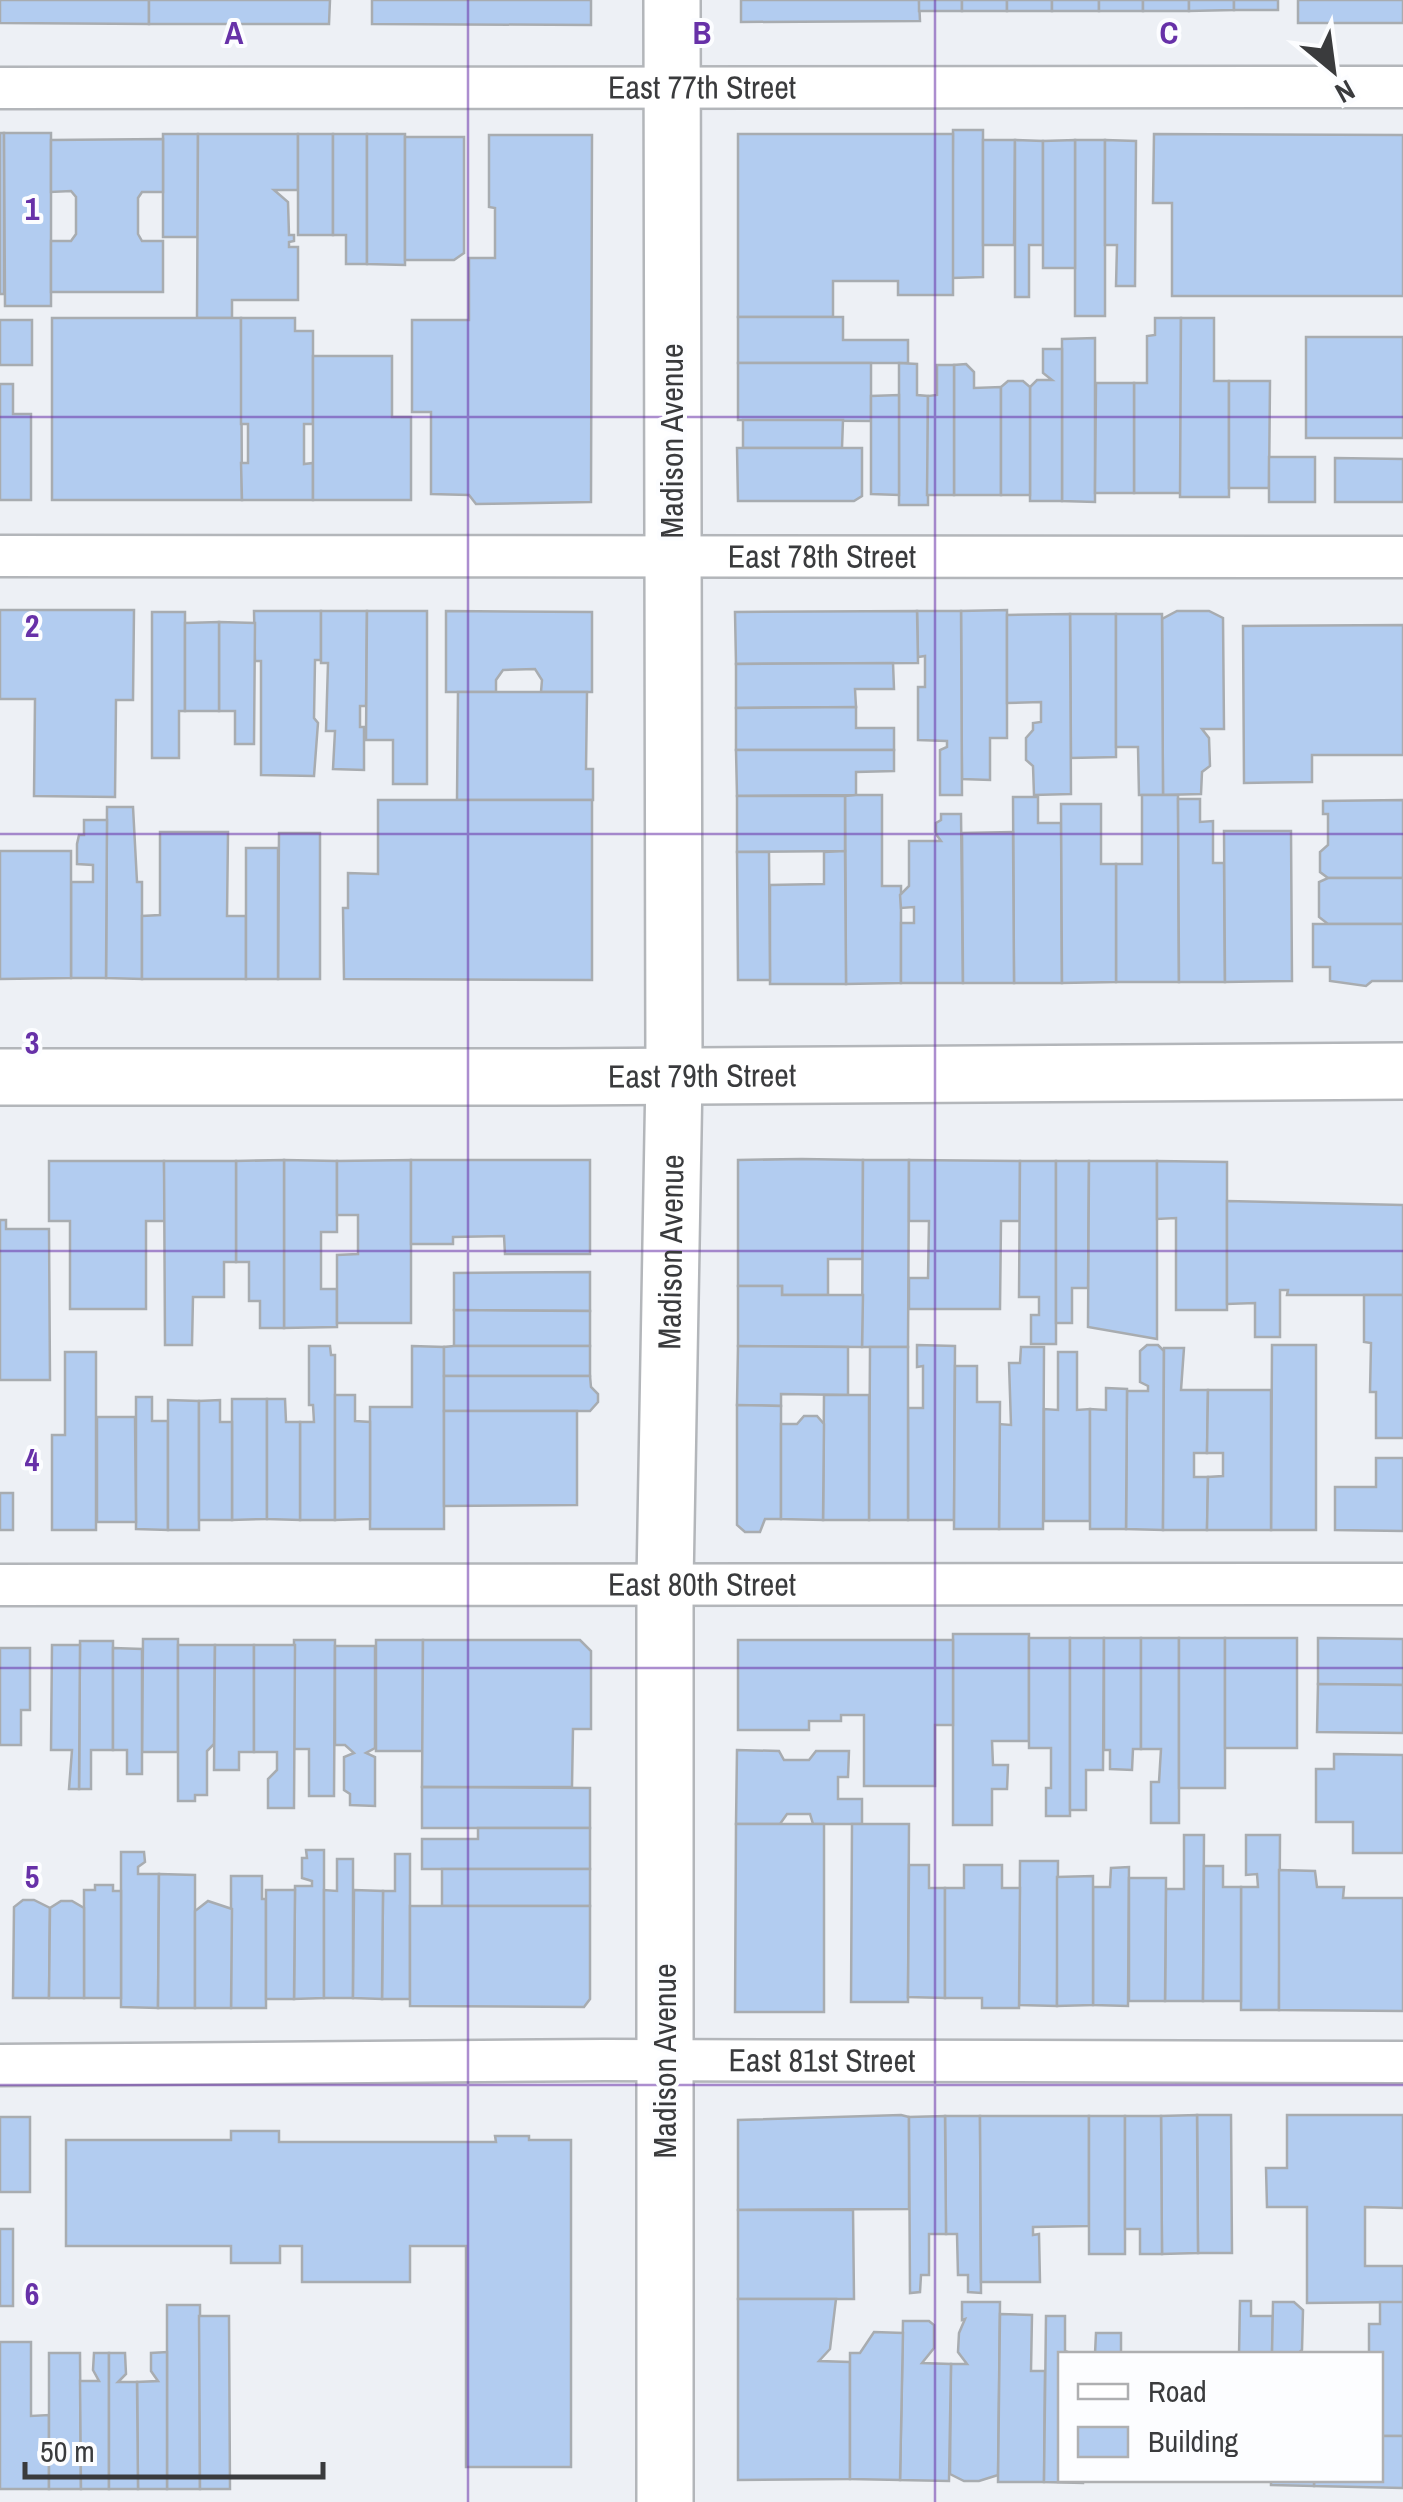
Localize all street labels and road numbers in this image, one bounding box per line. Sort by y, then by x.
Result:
street label: East 77th Street [608,65,796,109]
street label: Madison Avenue [650,343,693,539]
street label: East 78th Street [728,535,916,578]
street label: East 79th Street [608,1053,796,1098]
street label: Madison Avenue [647,1154,694,1350]
street label: East 80th Street [608,1562,796,1606]
street label: Madison Avenue [643,1963,686,2159]
street label: East 81st Street [729,2038,915,2082]

